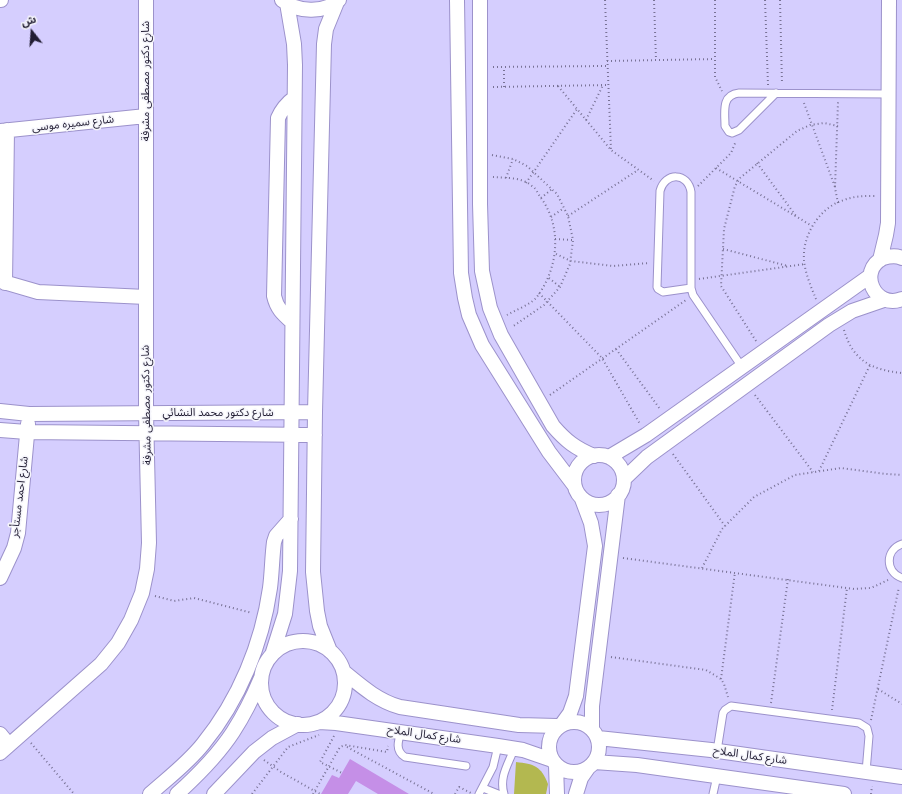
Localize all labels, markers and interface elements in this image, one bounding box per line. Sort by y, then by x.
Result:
text: ش [19,11,38,30]
north arrow [12,12,52,52]
street label: شارع دكتور مصطفى مشرفة [139,21,153,141]
street label: شارع سميره موسى [31,113,115,135]
street label: شارع دكتور مصطفى مشرفة [139,345,155,465]
street label: شارع دكتور محمد النشائي [162,406,274,420]
street label: شارع احمد مستأجر [8,456,32,538]
street label: شارع كمال الملاح [386,723,462,747]
street label: شارع كمال الملاح [712,744,788,768]

